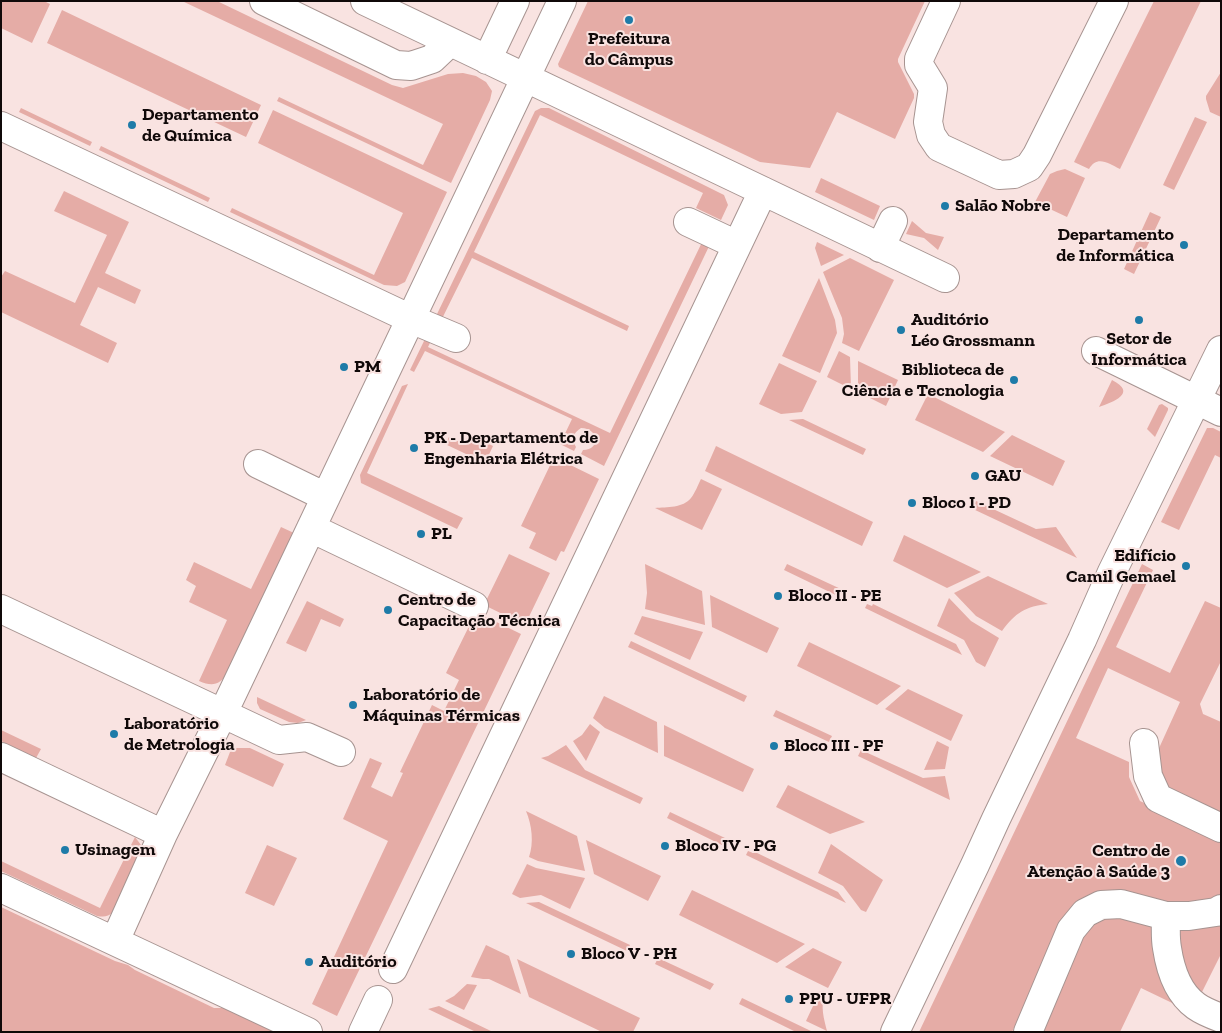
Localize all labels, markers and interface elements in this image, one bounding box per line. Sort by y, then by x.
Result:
marker: Prefeitura do Câmpus [623,14,635,26]
place label: Prefeitura do Câmpus [585,28,673,70]
place label: Departamento de Química [142,104,259,146]
marker: Departamento de Química [126,119,138,131]
place label: Salão Nobre [955,195,1050,217]
marker: Salão Nobre [939,200,951,212]
place label: Departamento de Informática [1056,224,1174,266]
marker: Departamento de Informática [1178,239,1190,251]
place label: Auditório Léo Grossmann [911,309,1035,352]
marker: Setor de Informática [1133,314,1145,326]
marker: Auditório Léo Grossmann [895,324,907,336]
place label: Setor de Informática [1091,328,1187,370]
place label: PM [354,356,381,378]
place label: Biblioteca de Ciência e Tecnologia [842,359,1004,402]
marker: PM [338,361,350,373]
marker: Biblioteca de Ciência e Tecnologia [1008,374,1020,386]
place label: PK - Departamento de Engenharia Elétrica [424,427,598,469]
marker: PK - Departamento de Engenharia Elétrica [408,442,420,454]
place label: GAU [985,465,1022,487]
marker: GAU [969,470,981,482]
place label: Bloco I - PD [922,492,1011,514]
marker: Bloco I - PD [906,497,918,509]
place label: PL [431,523,452,545]
marker: PL [415,528,427,540]
place label: Edifício Camil Gemael [1066,545,1176,588]
marker: Edifício Camil Gemael [1180,560,1192,572]
place label: Bloco II - PE [788,585,882,607]
place label: Centro de Capacitação Técnica [398,589,560,632]
marker: Bloco II - PE [772,590,784,602]
marker: Centro de Capacitação Técnica [382,604,394,616]
place label: Laboratório de Máquinas Térmicas [363,684,520,726]
marker: Laboratório de Máquinas Térmicas [347,699,359,711]
place label: Laboratório de Metrologia [124,713,235,756]
marker: Laboratório de Metrologia [108,728,120,740]
place label: Bloco III - PF [784,735,883,757]
marker: Bloco III - PF [768,740,780,752]
place label: Bloco IV - PG [675,835,776,857]
place label: Usinagem [75,839,155,861]
marker: Bloco IV - PG [659,840,671,852]
place label: Centro de Atenção à Saúde 3 [1027,840,1170,882]
marker: Usinagem [59,844,71,856]
marker: Centro de Atenção à Saúde 3 [1174,854,1188,868]
place label: Bloco V - PH [581,943,677,965]
marker: Bloco V - PH [565,948,577,960]
place label: Auditório [319,951,397,973]
marker: Auditório [303,956,315,968]
place label: PPU - UFPR [799,988,891,1010]
marker: PPU - UFPR [783,993,795,1005]

